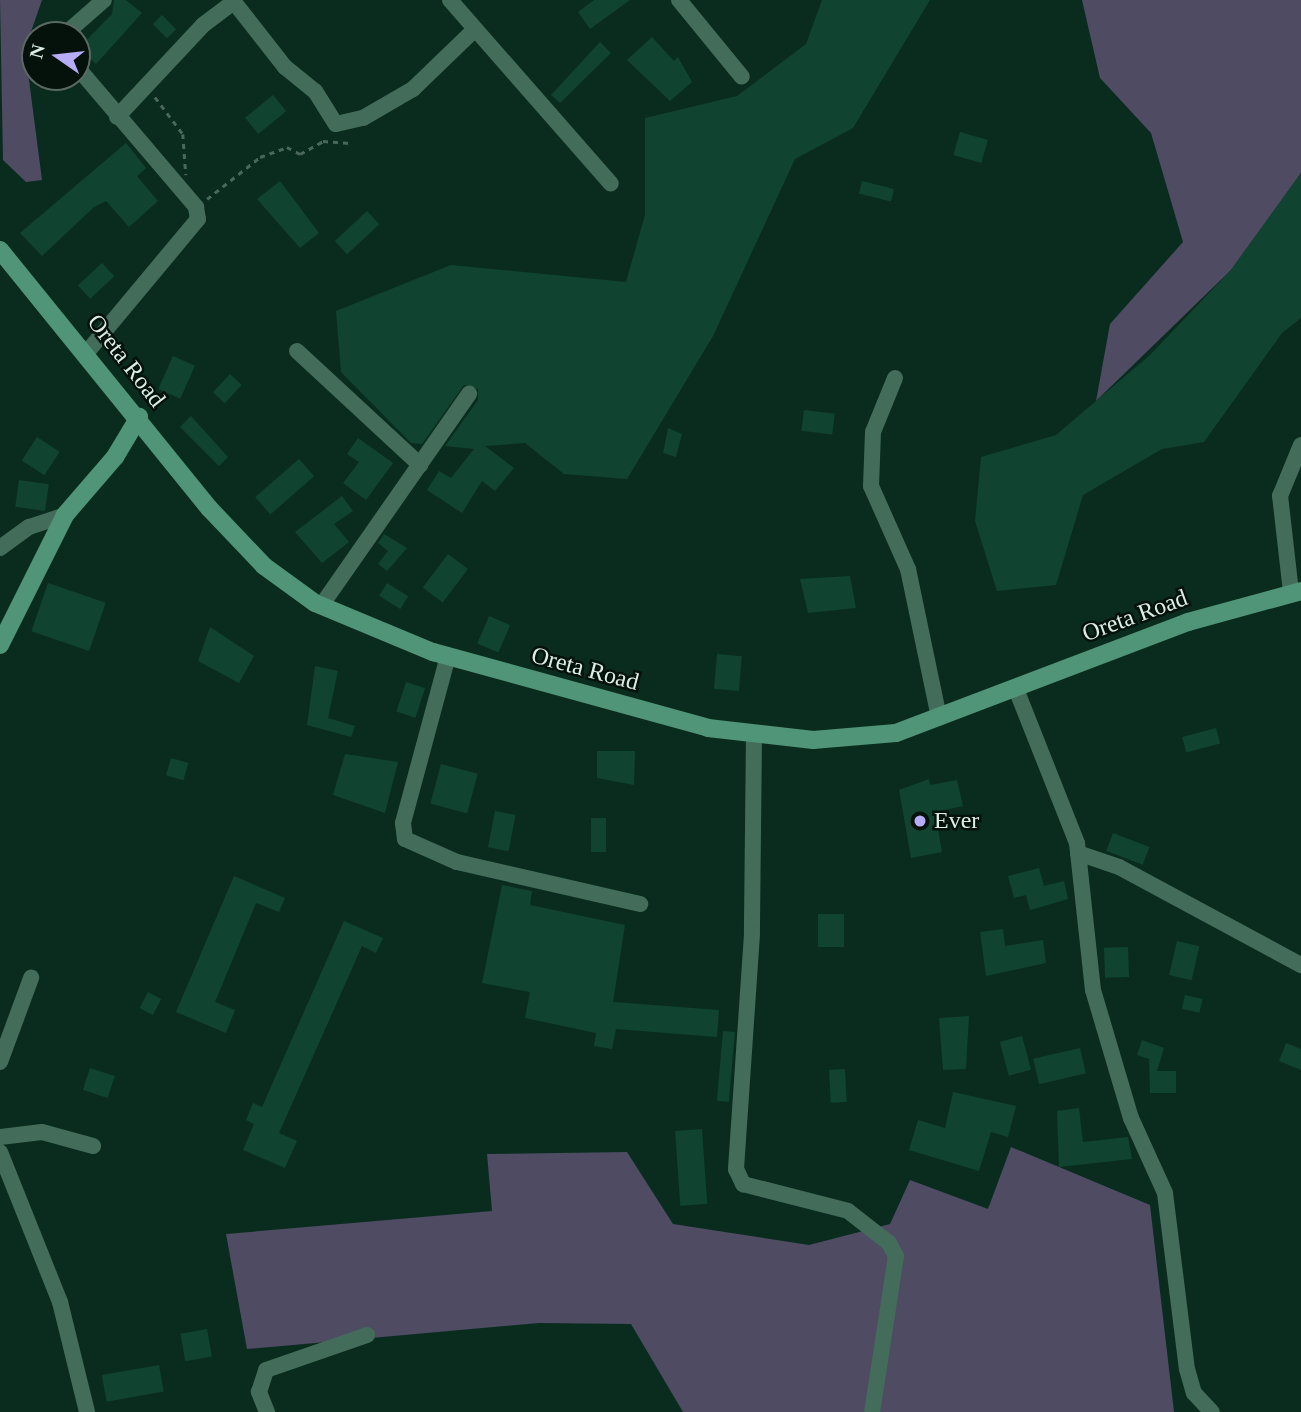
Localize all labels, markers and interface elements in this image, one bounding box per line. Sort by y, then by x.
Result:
north arrow [21,21,91,91]
text: N [25,42,49,60]
street label: Oreta Road [81,309,171,413]
street label: Oreta Road [1078,584,1192,648]
street label: Oreta Road [528,641,642,697]
place label: Ever [934,807,979,835]
marker: Ever [912,813,928,829]

